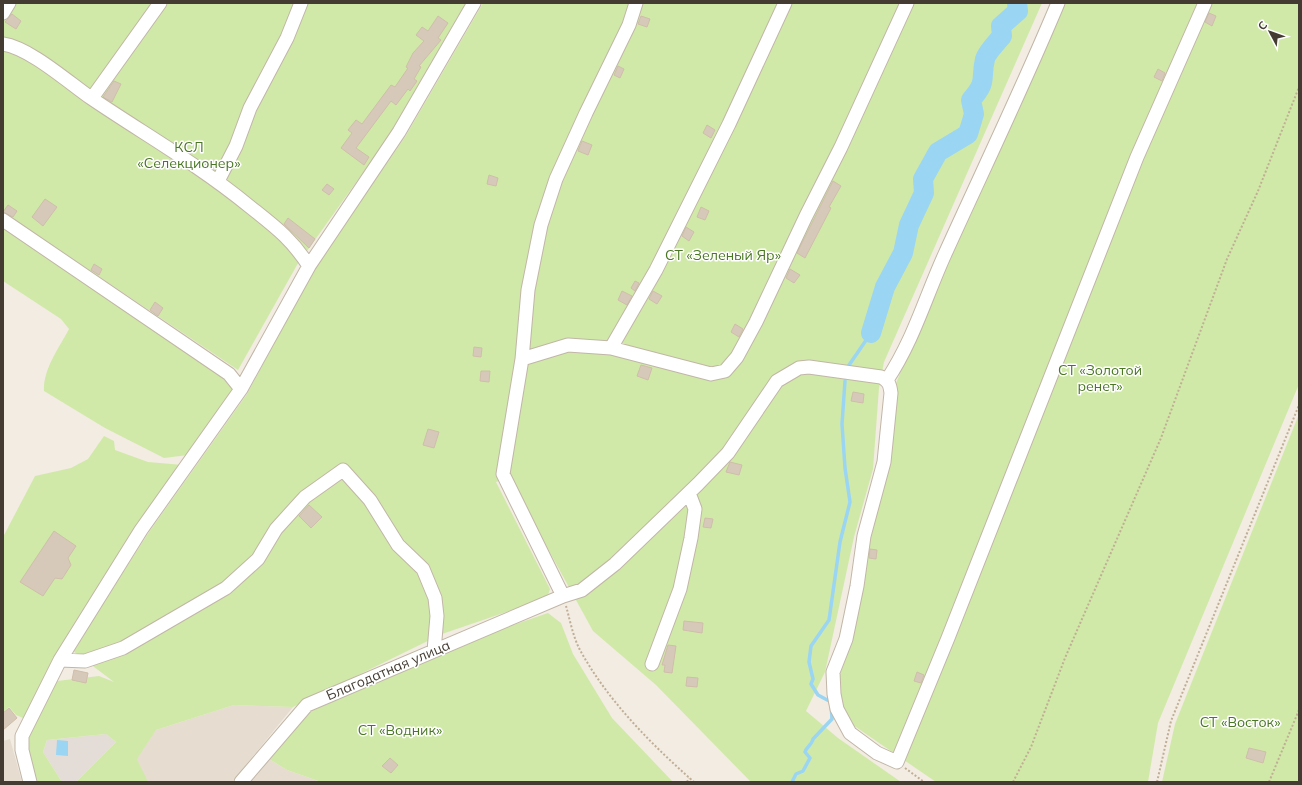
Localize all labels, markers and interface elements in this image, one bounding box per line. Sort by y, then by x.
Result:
north arrow [1250,12,1290,52]
text: С [1255,18,1271,33]
park label: КСЛ «Селекционер» [138,138,240,172]
park label: СТ «Зеленый Яр» [665,246,781,264]
park label: СТ «Золотой ренет» [1058,361,1142,395]
street label: Благодатная улица [323,636,453,704]
park label: СТ «Восток» [1200,713,1280,731]
park label: СТ «Водник» [358,721,442,739]

